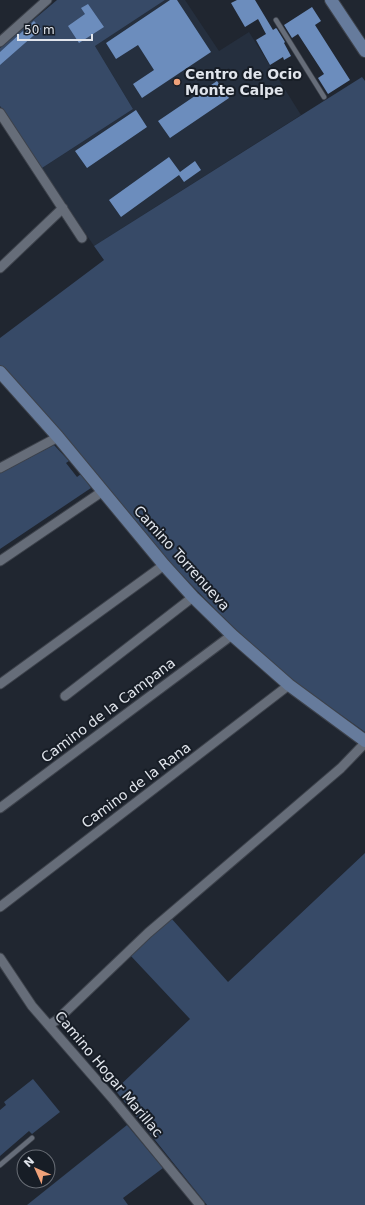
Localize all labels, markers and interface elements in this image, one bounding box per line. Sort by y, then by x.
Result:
scale bar [18,16,92,42]
text: 50 m [24,23,55,37]
place label: Centro de Ocio Monte Calpe [185,66,302,98]
marker: Centro de Ocio Monte Calpe [172,77,182,87]
street label: Camino Torrenueva [131,502,233,614]
street label: Camino de la Campana [38,654,178,766]
street label: Camino de la Rana [78,739,194,831]
street label: Camino Hogar Marillac [52,1008,166,1140]
north arrow [16,1149,56,1189]
text: N [21,1154,37,1170]

